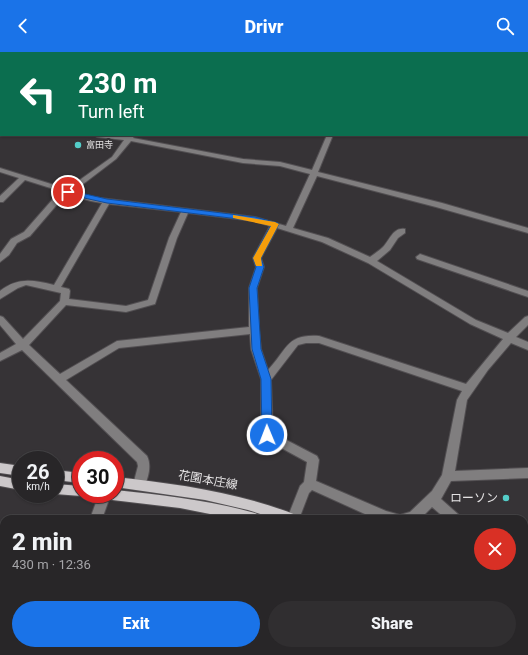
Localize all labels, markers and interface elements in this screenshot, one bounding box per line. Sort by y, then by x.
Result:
icon: back [12,15,34,37]
icon: search [494,15,516,37]
text: Drivr [244,16,284,37]
text: 230 m [78,67,157,100]
icon: left [12,68,64,120]
text: Turn left [78,101,144,122]
marker: 富田寺 [73,140,83,150]
place label: 富田寺 [86,140,113,150]
pin [51,175,85,209]
icon: arrive [57,181,79,203]
position arrow [246,414,288,456]
speed limit sign: 30 [72,451,124,503]
text: 26 [27,460,49,484]
street label: 花園本庄線 [177,468,239,492]
text: km/h [26,481,50,492]
place label: ローソン [450,491,498,505]
marker: ローソン [501,493,511,503]
text: 2 min [12,528,73,556]
button: close [474,528,516,570]
text: 430 m · 12:36 [12,557,91,572]
button: Exit [12,601,260,647]
button: Share [268,601,516,647]

